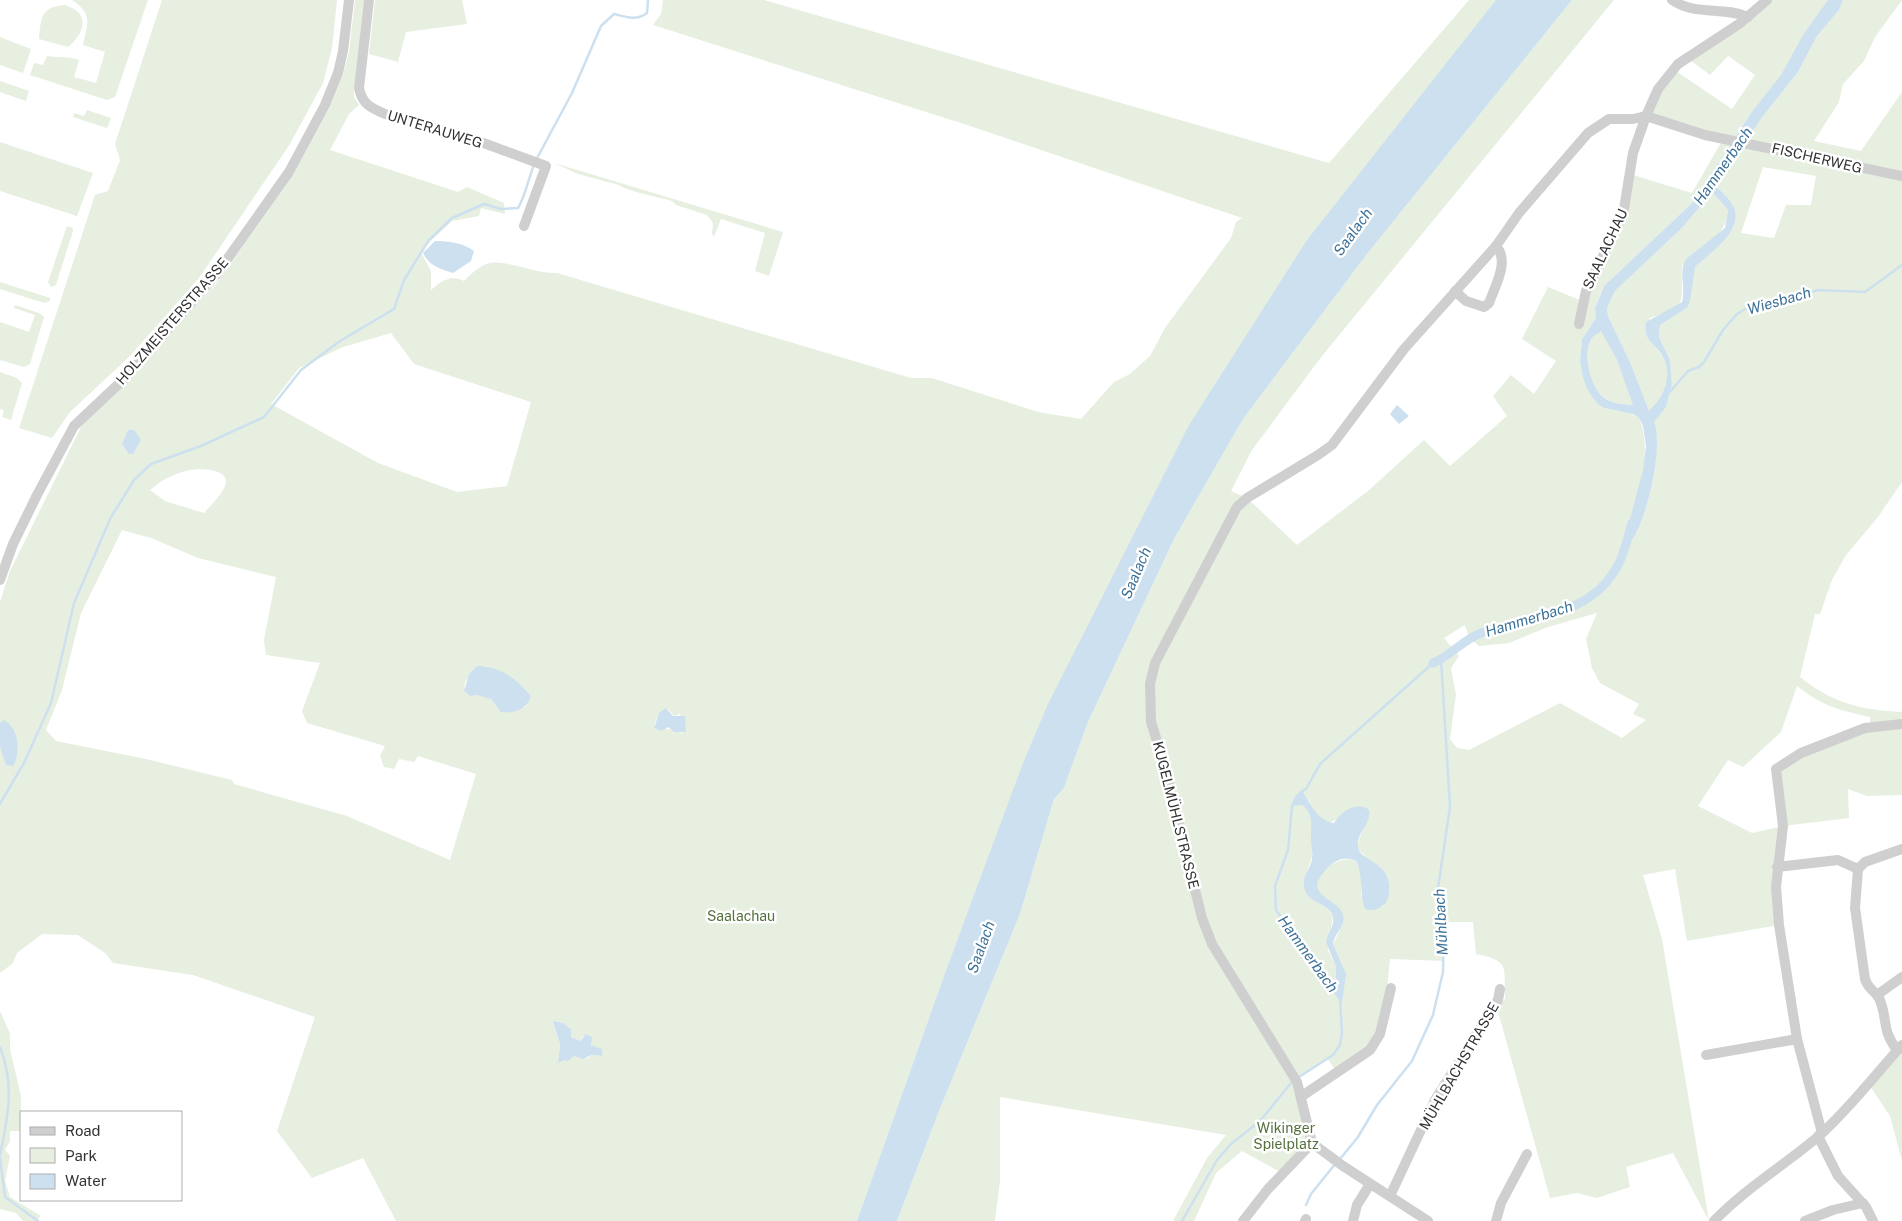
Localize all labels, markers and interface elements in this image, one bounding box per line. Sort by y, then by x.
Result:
street label: UNTERAUWEG [386,107,484,151]
water label: Hammerbach [1690,124,1756,208]
street label: FISCHERWEG [1770,140,1864,176]
water label: Saalach [1330,205,1375,259]
street label: SAALACHAU [1579,206,1631,292]
street label: HOLZMEISTERSTRASSE [113,254,231,388]
water label: Wiesbach [1745,283,1813,318]
water label: Saalach [1117,544,1154,601]
water label: Hammerbach [1483,597,1575,640]
street label: KUGELMÜHLSTRASSE [1150,739,1204,890]
water label: Mühlbach [1430,888,1451,956]
park label: Saalachau [707,908,775,924]
water label: Hammerbach [1275,912,1342,995]
water label: Saalach [963,918,998,975]
street label: MÜHLBACHSTRASSE [1414,999,1502,1132]
legend [20,1111,182,1201]
park label: Wikinger Spielplatz [1253,1120,1319,1152]
text: Road [65,1122,101,1139]
text: Park [65,1147,97,1164]
text: Water [65,1172,107,1189]

